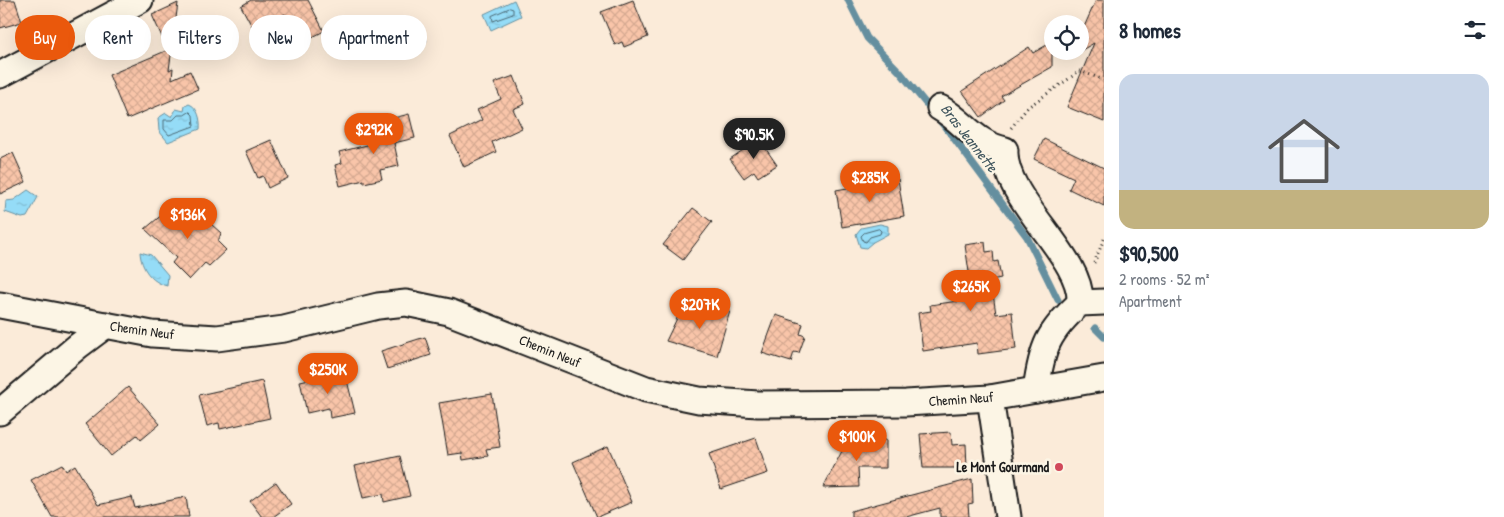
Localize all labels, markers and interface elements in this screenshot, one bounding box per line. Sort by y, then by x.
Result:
chip: Buy [15,15,75,60]
chip: Rent [85,15,151,60]
chip: Filters [161,15,239,60]
chip: New [249,15,311,60]
chip: Apartment [321,15,427,60]
map controls [1044,15,1089,60]
button: locate [1044,15,1089,60]
text: 8 homes [1119,16,1181,45]
icon: filters [1461,16,1489,44]
water label: Bras Jeannette [936,99,1003,177]
icon: home [1259,106,1349,196]
pin: $292K [339,112,409,155]
text: $292K [355,118,393,140]
pin: $90.5K [713,118,795,160]
text: $90.5K [734,123,774,145]
pin: $285K [835,160,905,203]
text: $285K [851,166,889,188]
pin: $136K [153,198,223,240]
text: $136K [170,203,206,225]
text: $90,500 [1119,239,1179,268]
text: 2 rooms · 52 m² [1119,268,1209,290]
pin: $265K [936,270,1006,312]
text: $265K [952,275,990,297]
pin: $207K [665,288,735,330]
text: Apartment [1119,290,1182,312]
text: $207K [680,293,720,315]
street label: Chemin Neuf [109,316,176,343]
street label: Chemin Neuf [517,330,584,372]
pin: $250K [293,352,363,395]
text: $250K [309,358,347,380]
street label: Chemin Neuf [928,387,994,410]
pin: $100K [822,420,892,462]
text: $100K [839,425,875,447]
place label: Le Mont Gourmand [957,457,1050,476]
marker: Le Mont Gourmand [1053,461,1065,473]

